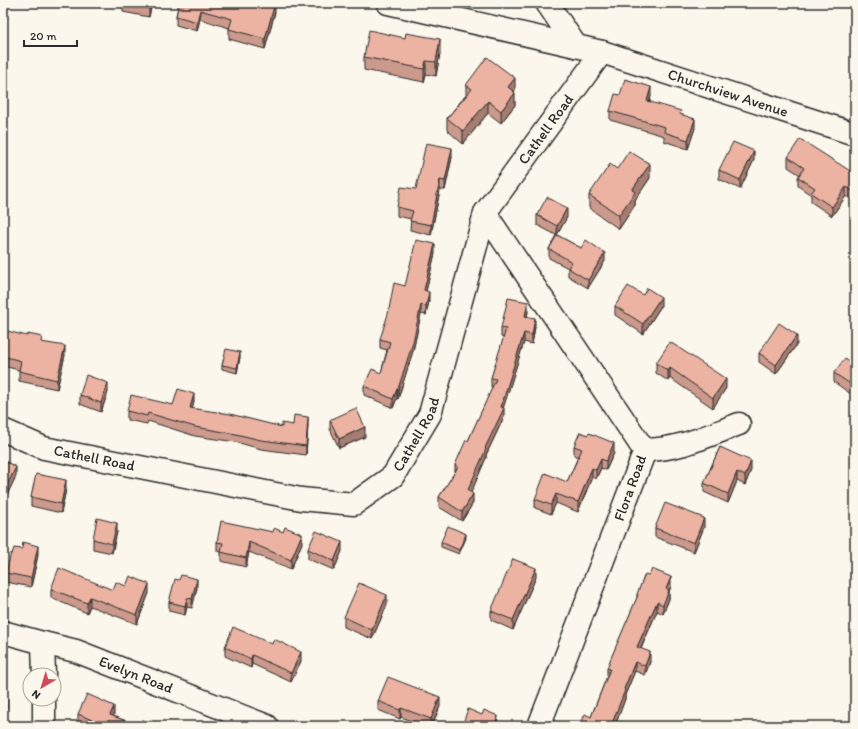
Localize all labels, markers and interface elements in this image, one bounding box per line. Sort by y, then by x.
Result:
scale bar [24,22,77,48]
text: 20 m [30,29,57,43]
street label: Churchview Avenue [666,65,790,121]
street label: Cathell Road [514,91,577,168]
street label: Cathell Road [389,395,443,475]
street label: Cathell Road [52,441,136,475]
street label: Flora Road [610,453,650,523]
street label: Evelyn Road [97,652,176,697]
north arrow [22,667,62,707]
text: N [29,687,43,702]

